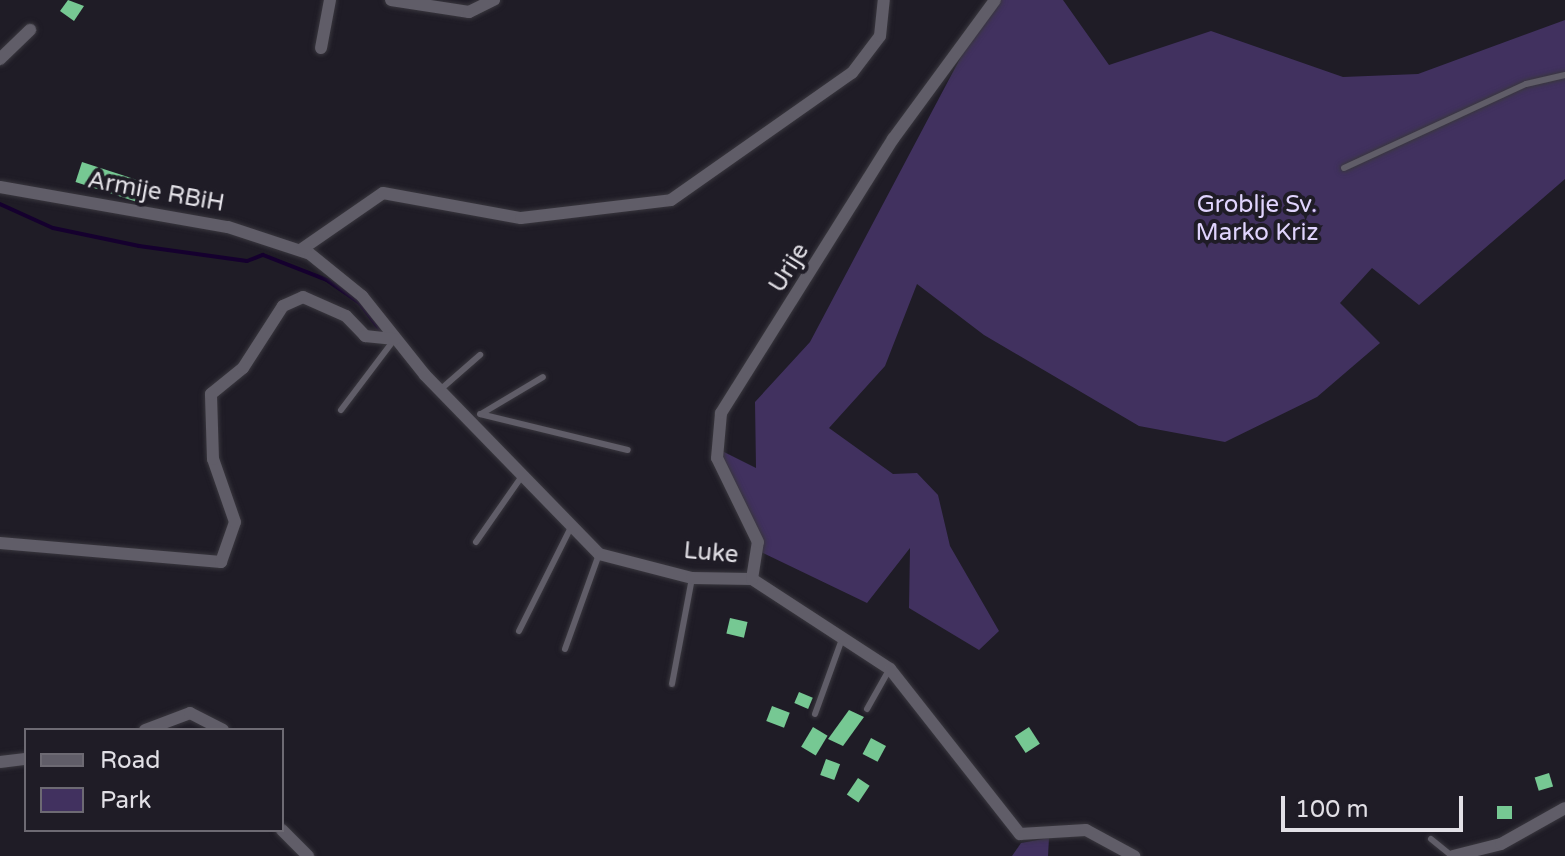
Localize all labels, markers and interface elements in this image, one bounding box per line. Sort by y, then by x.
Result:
street label: Armije RBiH [85,166,227,218]
park label: Groblje Sv. Marko Kriz [1196,191,1318,247]
street label: Urije [763,238,815,298]
street label: Luke [682,536,740,570]
legend [24,728,284,832]
text: Road [100,746,160,775]
scale bar [1285,780,1467,830]
text: Park [100,786,151,815]
text: 100 m [1295,795,1369,824]

